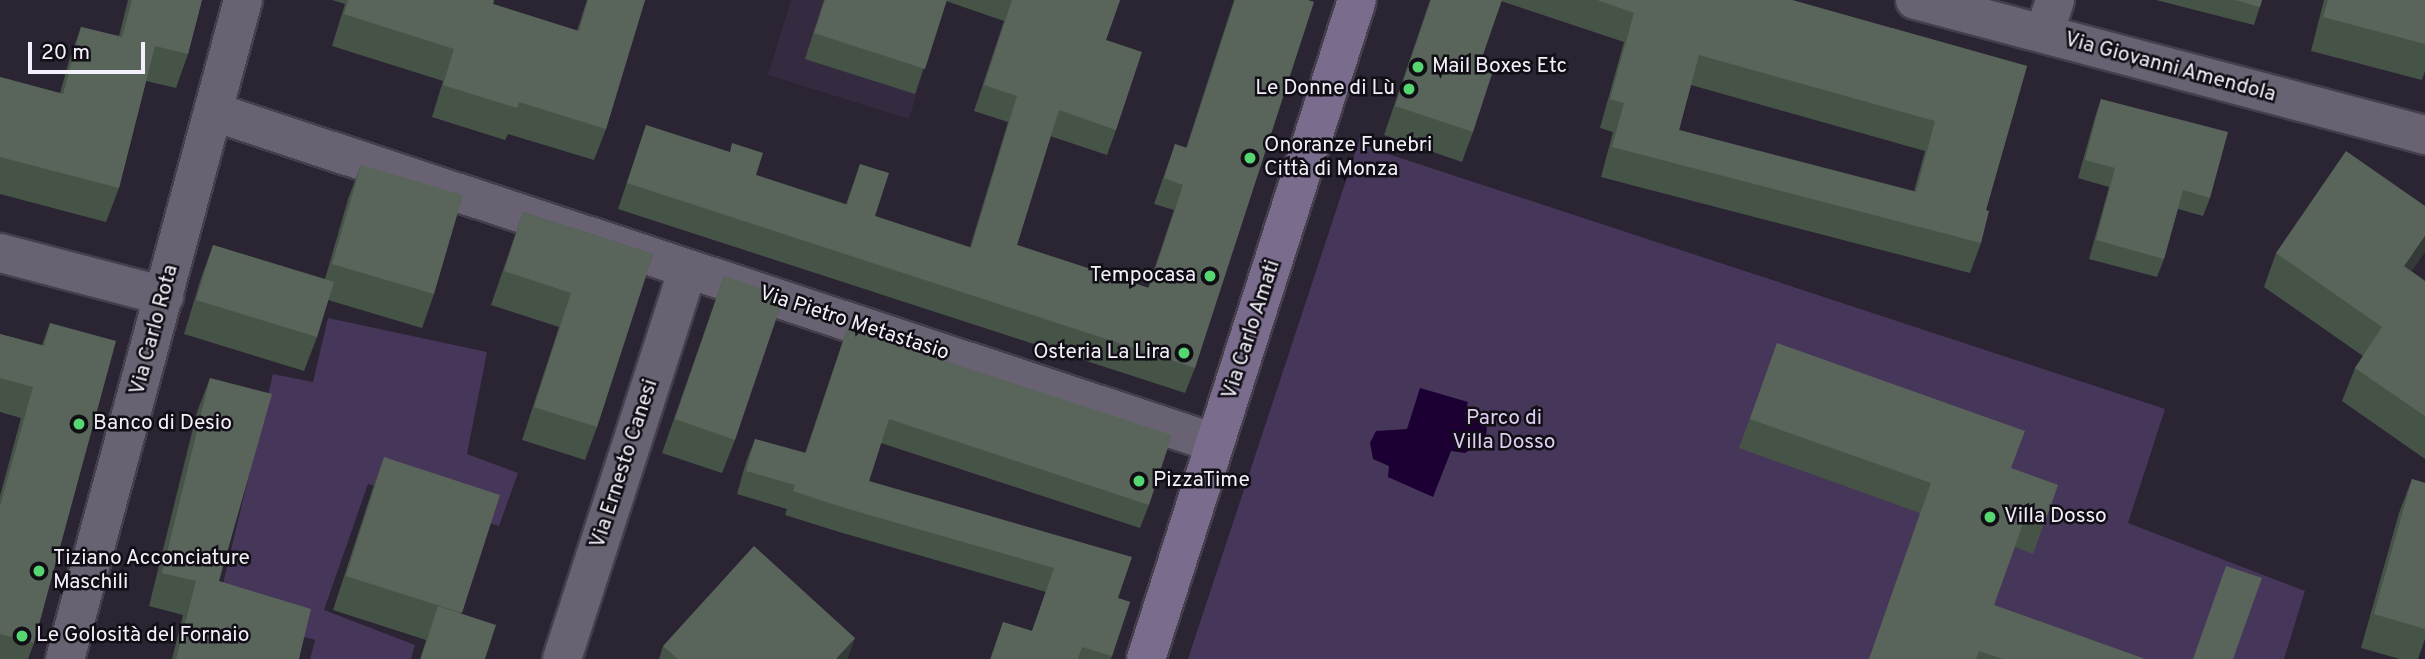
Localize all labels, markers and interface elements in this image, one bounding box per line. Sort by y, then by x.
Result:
scale bar [32,28,149,72]
street label: Via Giovanni Amendola [2061,28,2279,108]
text: 20 m [41,40,90,67]
place label: Mail Boxes Etc [1432,54,1567,80]
marker: Mail Boxes Etc [1410,59,1426,75]
place label: Le Donne di Lù [1255,76,1395,102]
marker: Le Donne di Lù [1401,81,1417,97]
place label: Onoranze Funebri Città di Monza [1264,133,1432,183]
marker: Onoranze Funebri Città di Monza [1242,150,1258,166]
street label: Via Carlo Amati [1217,257,1287,403]
street label: Via Carlo Rota [126,262,184,398]
place label: Tempocasa [1090,263,1196,289]
marker: Tempocasa [1202,268,1218,284]
street label: Via Pietro Metastasio [756,281,952,367]
place label: Osteria La Lira [1033,340,1170,366]
marker: Osteria La Lira [1176,345,1192,361]
street label: Via Ernesto Canesi [586,376,664,552]
park label: Parco di Villa Dosso [1453,406,1555,456]
place label: Banco di Desio [93,411,232,437]
marker: Banco di Desio [71,416,87,432]
place label: PizzaTime [1153,468,1250,494]
marker: PizzaTime [1131,473,1147,489]
place label: Villa Dosso [2004,504,2107,530]
marker: Villa Dosso [1982,509,1998,525]
place label: Tiziano Acconciature Maschili [53,546,251,596]
marker: Tiziano Acconciature Maschili [31,563,47,579]
place label: Le Golosità del Fornaio [36,623,249,649]
marker: Le Golosità del Fornaio [14,628,30,644]

